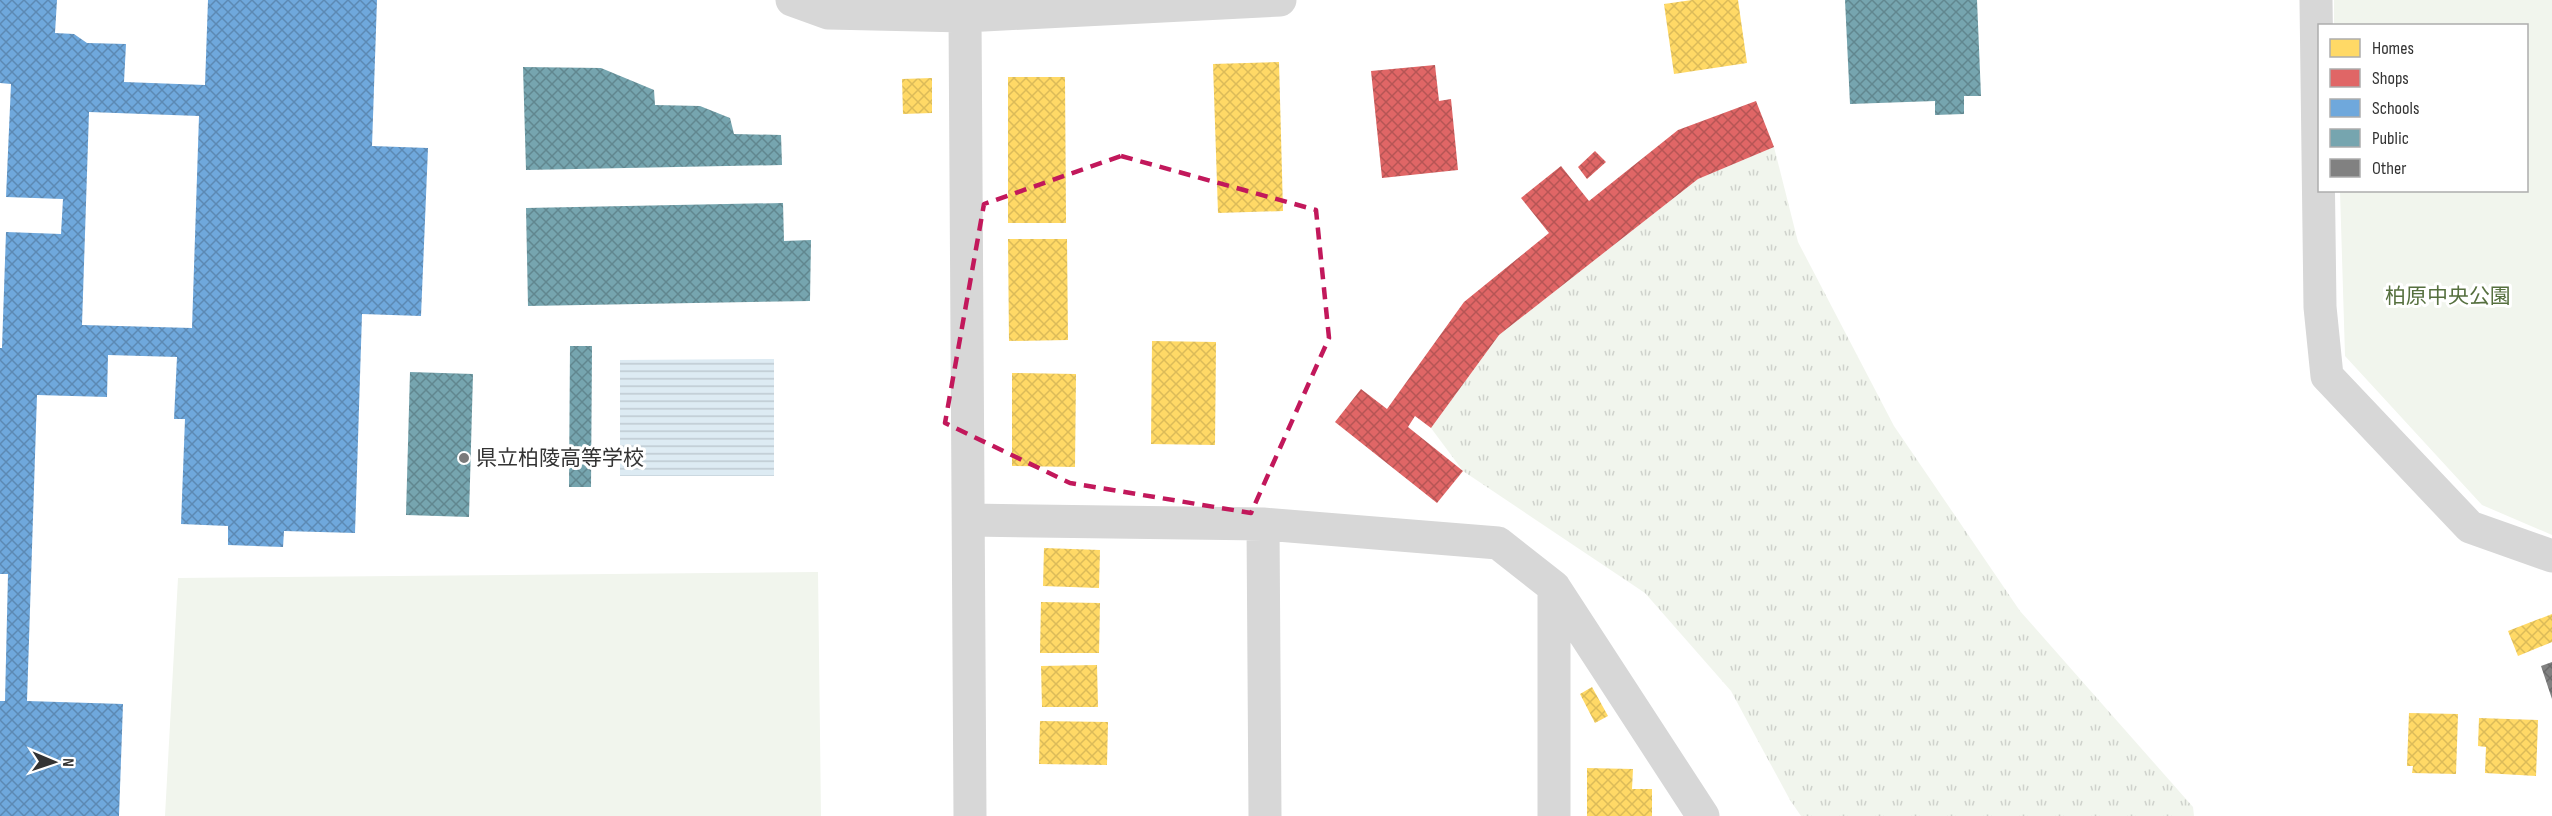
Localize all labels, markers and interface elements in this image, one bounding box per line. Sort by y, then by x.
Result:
legend [2318,24,2528,192]
text: Homes [2372,38,2414,59]
text: Shops [2372,68,2409,89]
text: Schools [2372,98,2419,119]
text: Public [2372,128,2409,149]
text: Other [2372,158,2406,179]
park label: 柏原中央公園 [2385,284,2511,309]
place label: 県立柏陵高等学校 [476,446,644,471]
marker: 県立柏陵高等学校 [457,451,471,465]
north arrow [24,732,84,792]
text: N [58,758,77,767]

